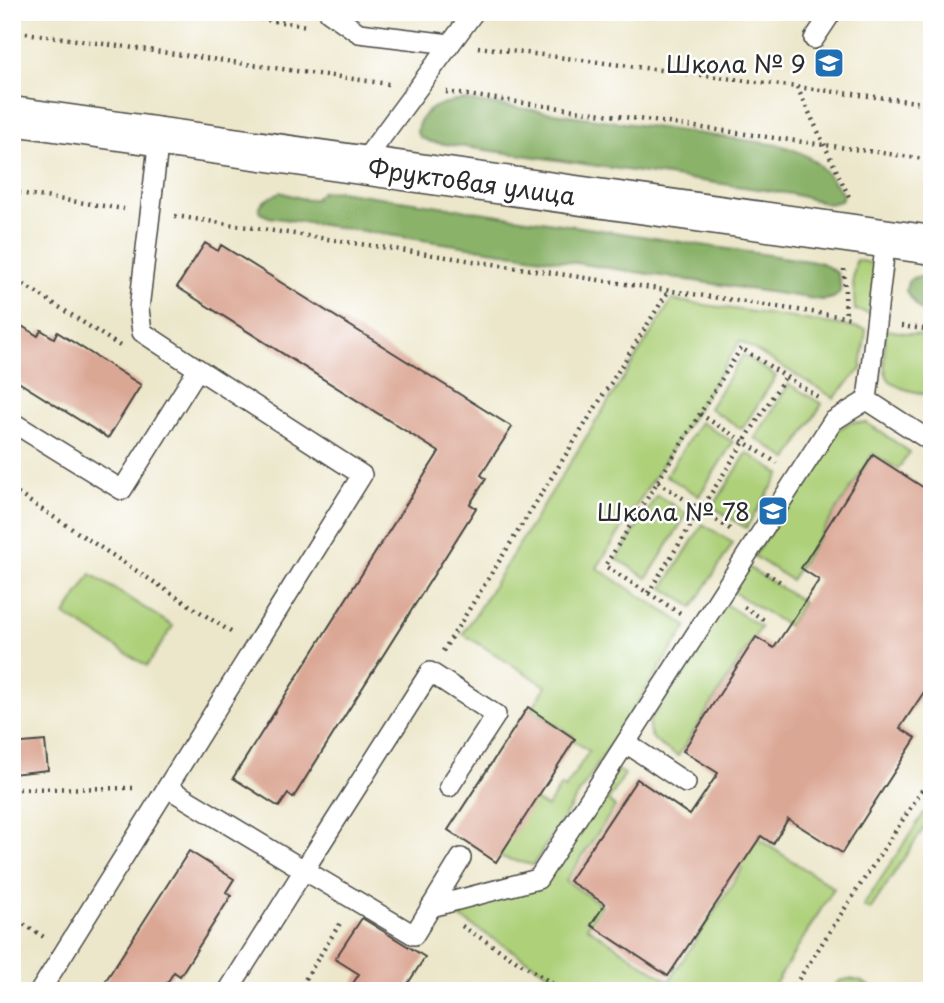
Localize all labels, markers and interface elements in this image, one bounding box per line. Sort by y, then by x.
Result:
place label: Школа № 9 [666,45,806,81]
school or university icon: Школа № 9 [812,46,846,80]
street label: Фруктовая улица [366,149,578,213]
place label: Школа № 78 [597,493,750,529]
school or university icon: Школа № 78 [756,494,790,528]

